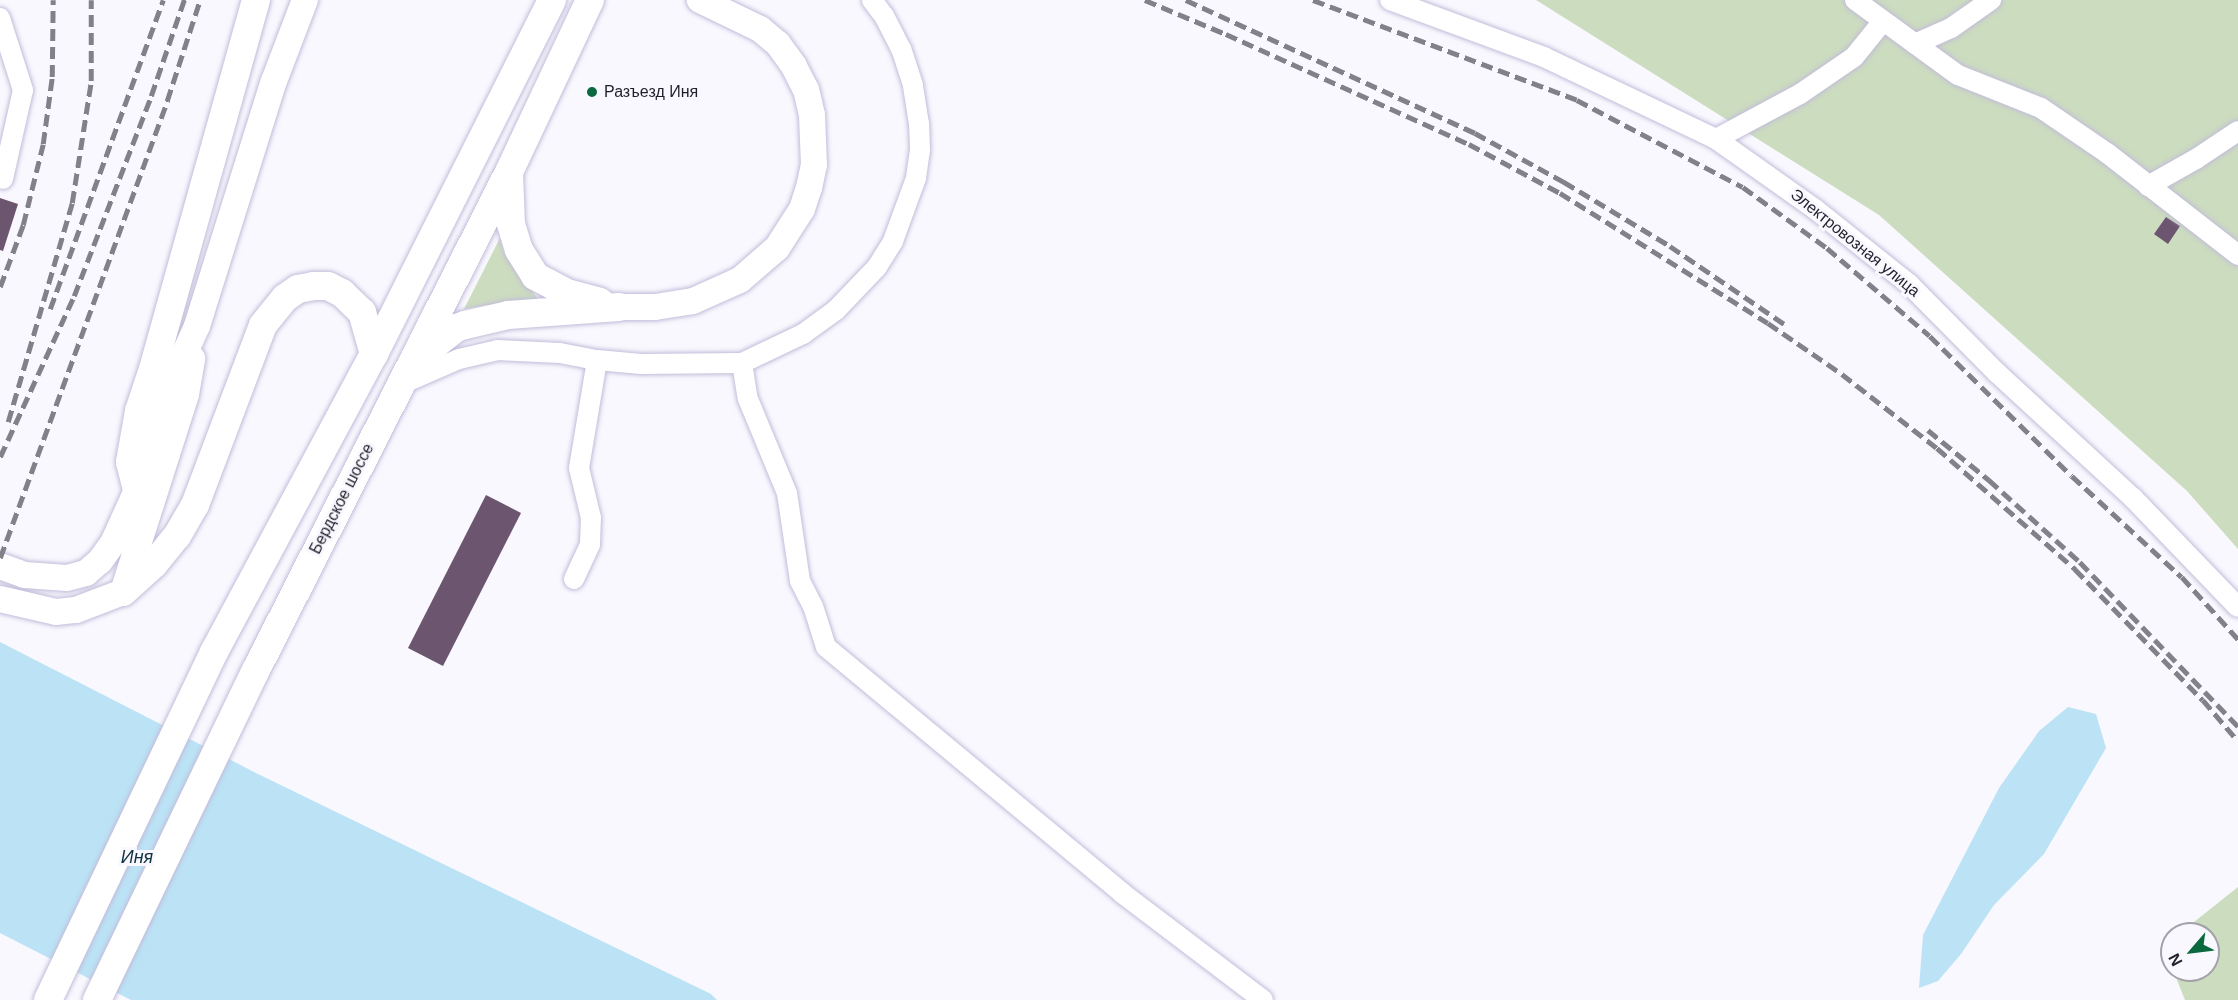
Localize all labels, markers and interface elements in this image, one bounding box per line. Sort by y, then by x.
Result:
place label: Разъезд Иня [604,82,698,102]
marker: Разъезд Иня [585,85,599,99]
street label: Электровозная улица [1787,185,1923,301]
street label: Бердское шоссе [306,441,378,557]
water label: Иня [121,846,153,868]
north arrow [2160,922,2220,982]
text: N [2165,951,2186,969]

